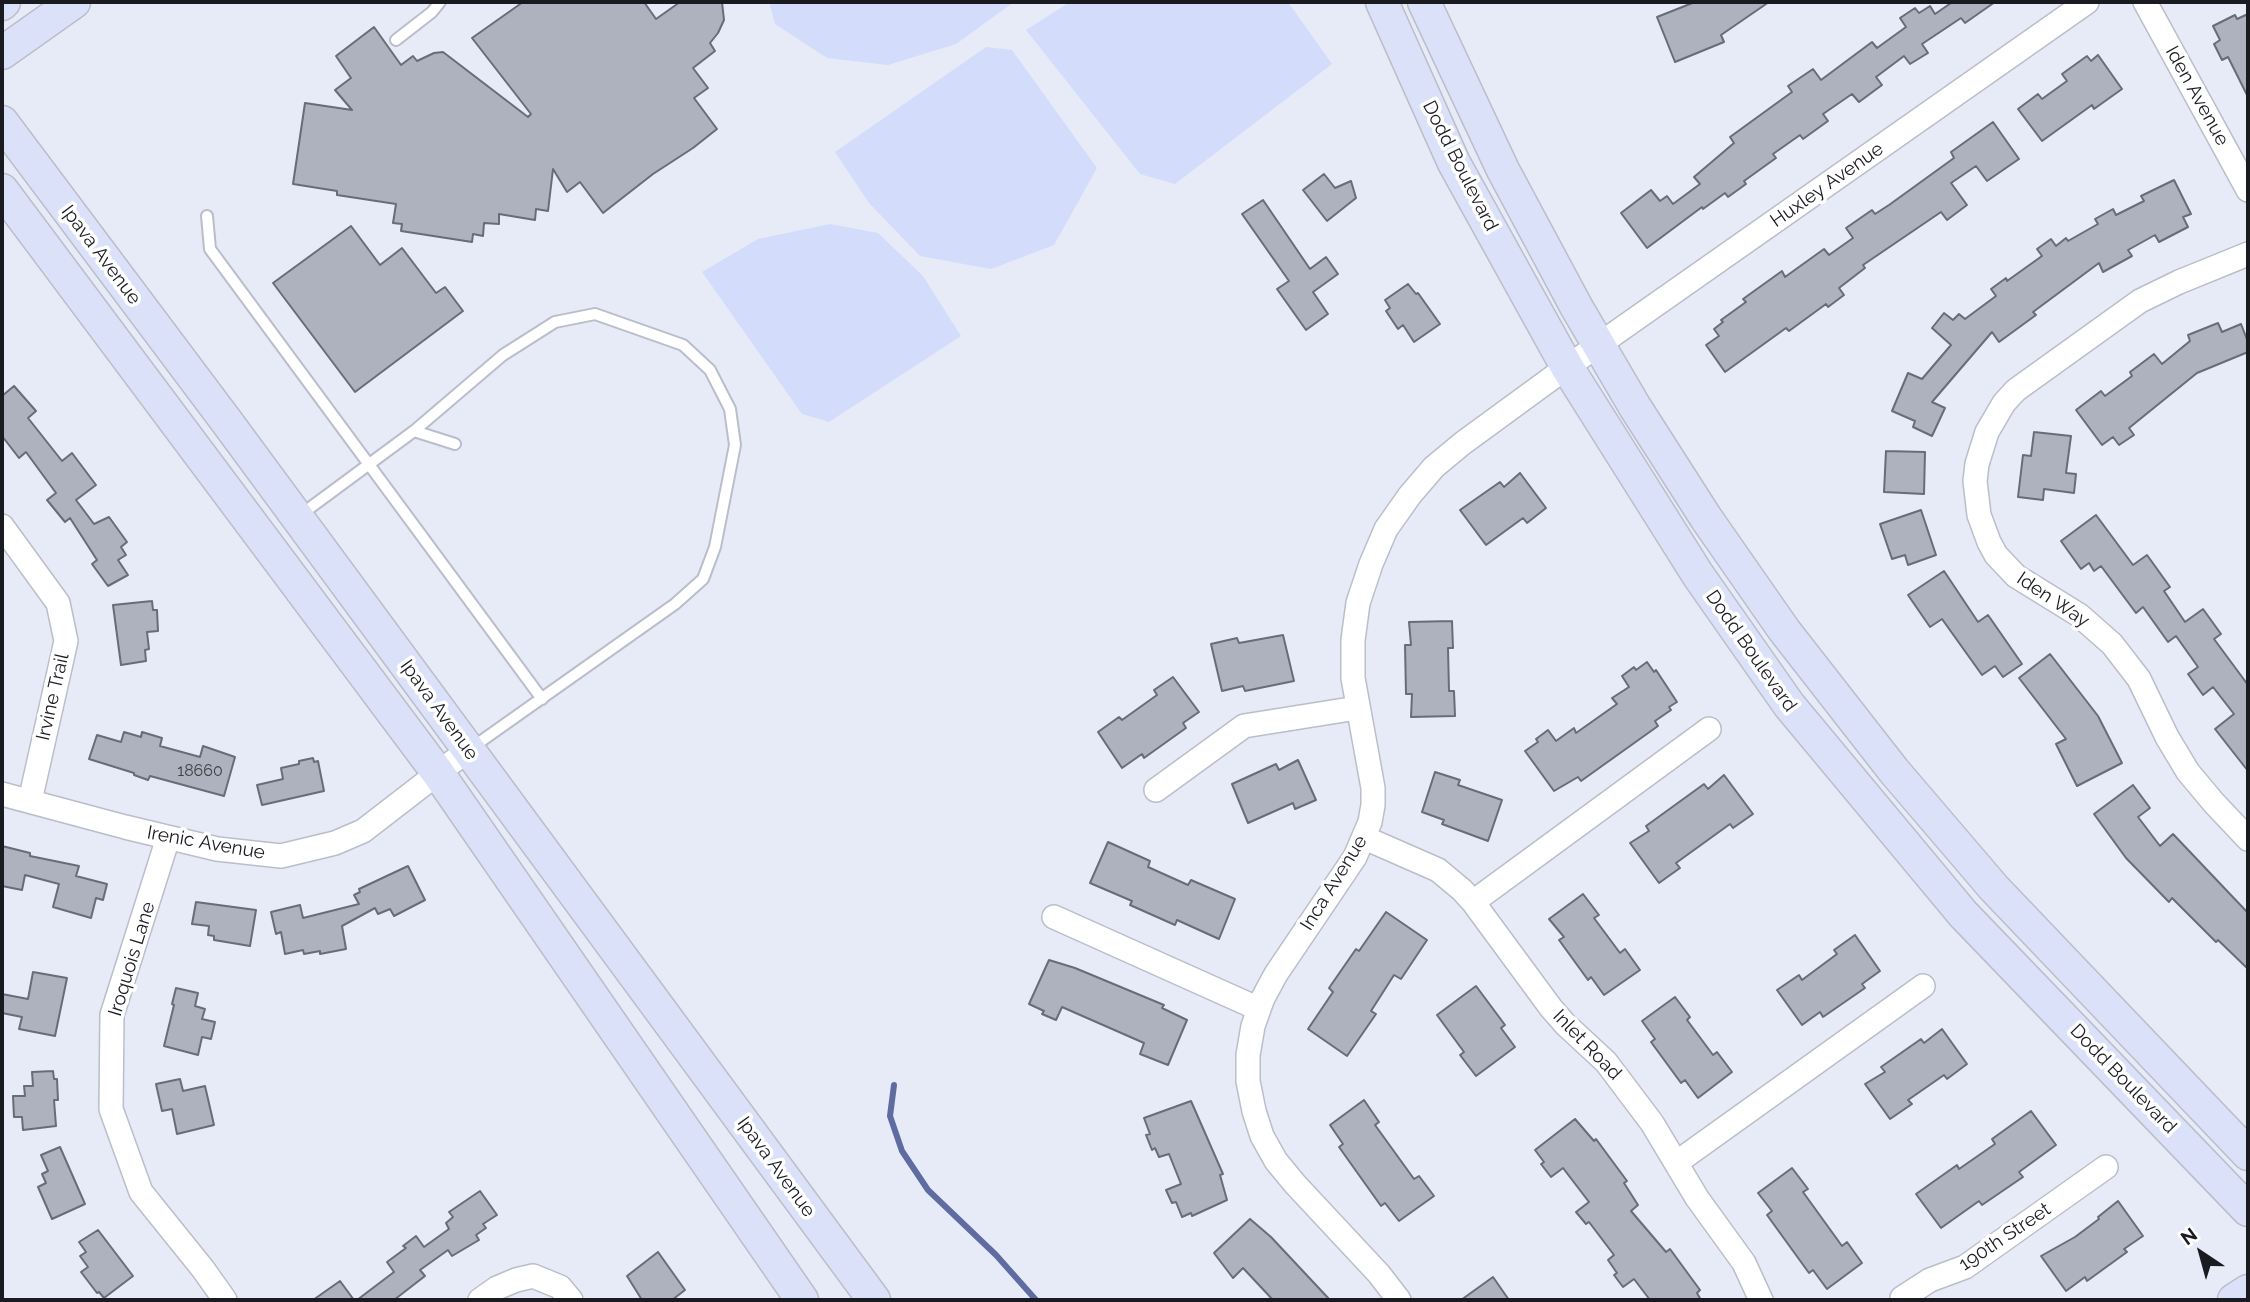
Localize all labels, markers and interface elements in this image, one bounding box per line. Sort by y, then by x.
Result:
street label: Iden Avenue [2160,42,2234,150]
street label: Dodd Boulevard [1417,97,1503,235]
street label: Huxley Avenue [1766,138,1888,232]
street label: Ipava Avenue [56,201,146,309]
street label: Iden Way [2012,567,2094,633]
street label: Dodd Boulevard [1701,586,1801,716]
street label: Irvine Trail [32,651,74,743]
street label: Ipava Avenue [395,655,483,765]
house number: 18660 [177,761,223,781]
street label: Irenic Avenue [145,821,267,865]
street label: Inca Avenue [1296,831,1372,935]
street label: Iroquois Lane [104,899,160,1019]
street label: Inlet Road [1548,1005,1626,1085]
street label: Dodd Boulevard [2065,1020,2181,1138]
street label: Ipava Avenue [732,1112,820,1222]
street label: 190th Street [1955,1198,2055,1276]
north arrow [2166,1218,2236,1288]
text: N [2176,1223,2201,1249]

